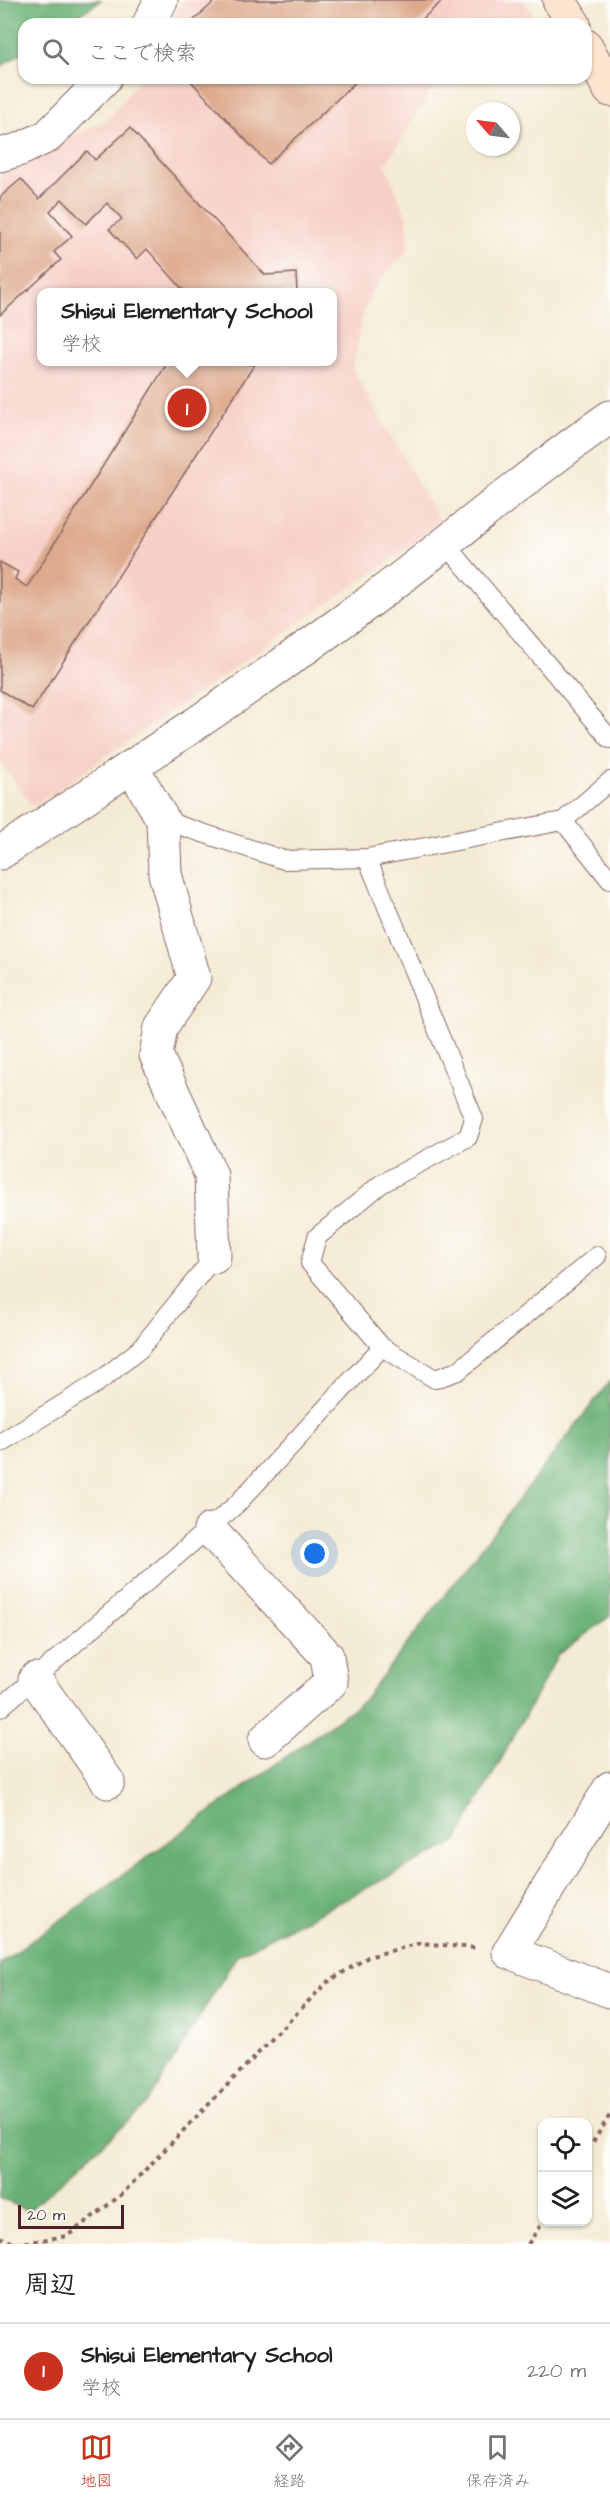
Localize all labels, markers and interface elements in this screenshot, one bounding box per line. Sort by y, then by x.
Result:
search box [18,18,592,84]
icon: search [39,35,72,68]
text: ここで検索 [87,38,197,69]
north arrow [466,102,520,156]
popup [37,288,337,366]
text: Shisui Elementary School [61,296,313,327]
text: 学校 [61,330,101,358]
pin: 1 [168,386,207,430]
your location [300,1539,329,1568]
map controls [538,2118,592,2226]
button: locate [538,2118,592,2172]
button: layers [538,2172,592,2226]
scale bar [18,2202,124,2230]
text: 20 m [27,2204,65,2226]
text: 周辺 [24,2267,76,2303]
text: Shisui Elementary School [81,2340,332,2371]
text: 1 [42,2357,45,2385]
text: 220 m [527,2357,586,2385]
text: 学校 [81,2374,121,2402]
tab: 地図 [80,2431,113,2492]
tab: 経路 [273,2431,306,2492]
tab: 保存済み [466,2431,530,2492]

